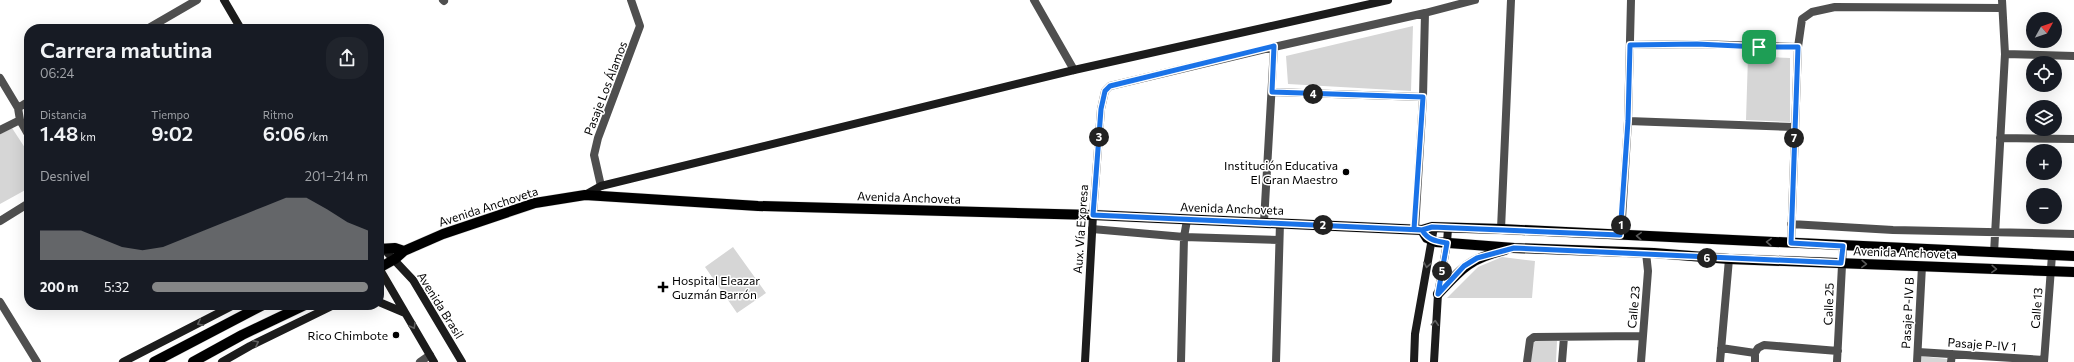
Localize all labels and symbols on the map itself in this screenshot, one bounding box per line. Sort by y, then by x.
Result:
north arrow [2026,12,2062,48]
pin [1742,30,1776,64]
street label: Pasaje Los Álamos [581,39,629,137]
pin: 4 [1303,84,1323,104]
pin: 3 [1089,127,1109,147]
pin: 7 [1784,128,1804,148]
place label: Institución Educativa El Gran Maestro [1224,158,1338,186]
marker: Institución Educativa El Gran Maestro [1341,167,1351,177]
street label: Avenida Anchoveta [436,183,540,229]
street label: Aux. Vía Expresa [1070,184,1090,274]
street label: Avenida Anchoveta [857,188,961,206]
street label: Avenida Anchoveta [1180,199,1284,217]
pin: 2 [1313,215,1333,235]
pin: 1 [1611,215,1631,235]
one-way arrow [1636,232,1642,240]
one-way arrow [1766,238,1772,247]
street label: Avenida Anchoveta [1853,243,1957,261]
pin: 6 [1697,248,1717,268]
one-way arrow [1861,260,1867,268]
pin: 5 [1432,261,1452,281]
one-way arrow [1423,262,1432,268]
one-way arrow [1991,264,1997,273]
street label: Avenida Brasil [415,269,467,341]
place label: Hospital Eleazar Guzmán Barrón [672,273,760,301]
street label: Pasaje P-IV B [1898,277,1916,349]
marker: Hospital Eleazar Guzmán Barrón [657,281,669,293]
street label: Calle 25 [1820,282,1836,326]
street label: Calle 23 [1624,285,1642,329]
street label: Calle 13 [2028,287,2044,329]
one-way arrow [196,318,204,326]
one-way arrow [1431,320,1440,326]
one-way arrow [408,322,415,329]
place label: Rico Chimbote [307,328,388,342]
marker: Rico Chimbote [391,330,401,340]
street label: Pasaje P-IV 1 [1947,335,2017,353]
one-way arrow [251,340,259,348]

